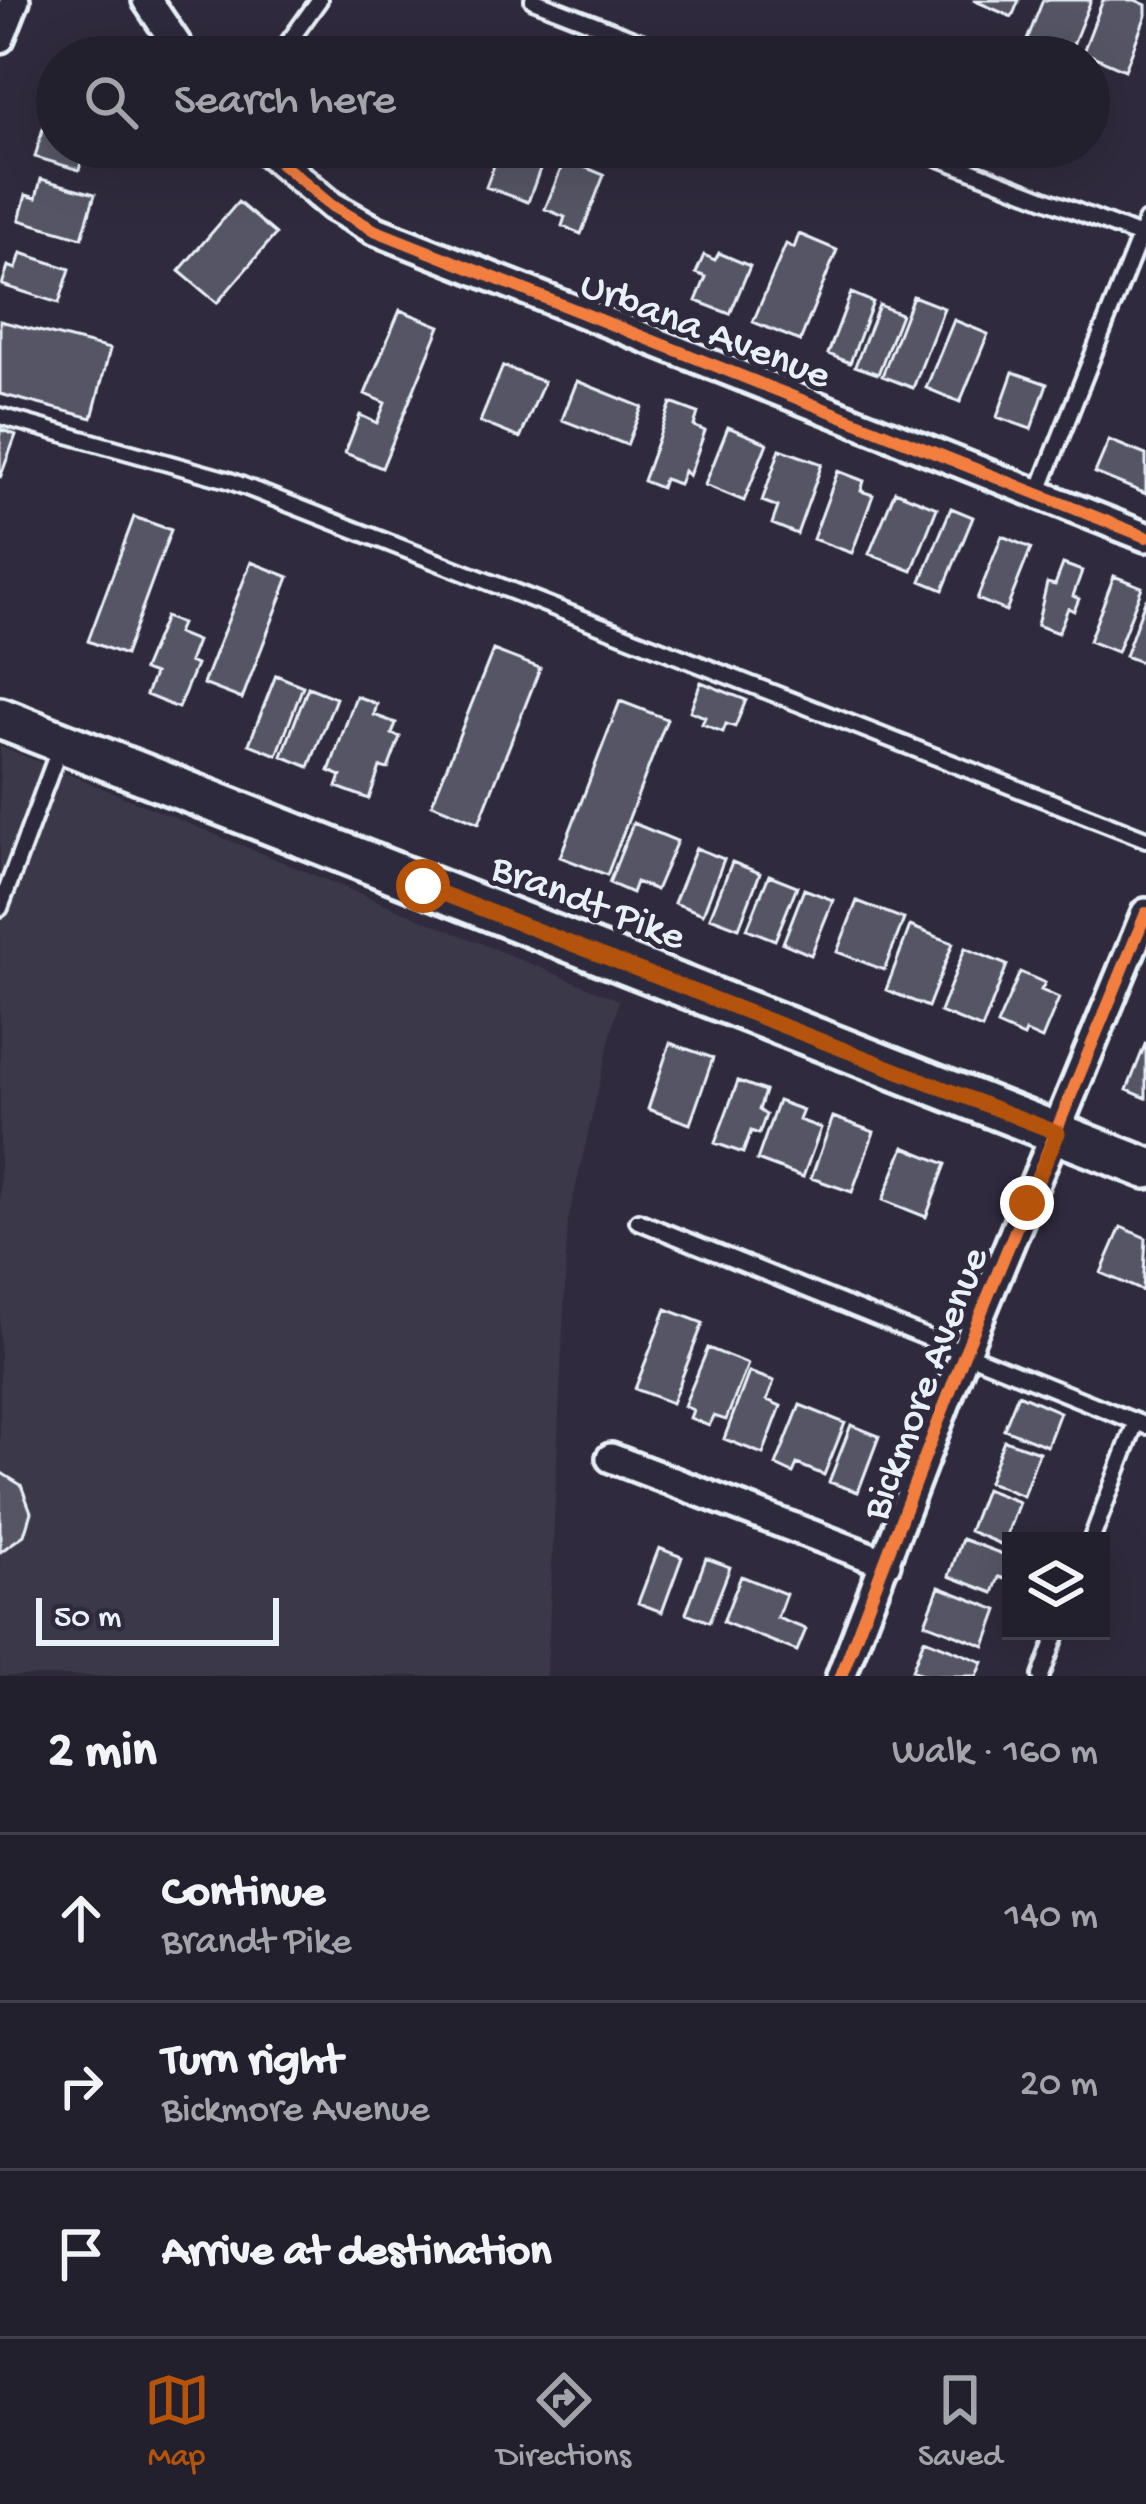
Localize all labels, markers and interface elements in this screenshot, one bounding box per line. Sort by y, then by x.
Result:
search box [36,36,1110,168]
icon: search [78,69,144,135]
text: Search here [174,76,396,129]
street label: Urbana Avenue [572,263,838,404]
street label: Brandt Pike [482,845,693,965]
route start [396,859,450,913]
route end [1000,1176,1054,1230]
street label: Bickmore Avenue [853,1240,1003,1529]
map controls [1002,1532,1110,1640]
button: layers [1002,1532,1110,1640]
scale bar [36,1592,279,1645]
text: 50 m [54,1600,121,1638]
text: 2 min [48,1724,157,1784]
text: Walk · 160 m [892,1731,1098,1777]
text: Continue [162,1868,325,1921]
icon: ahead [48,1885,114,1951]
text: 140 m [1005,1895,1098,1941]
text: Brandt Pike [162,1921,351,1967]
text: Turn right [162,2036,342,2089]
icon: right [48,2053,114,2119]
text: 20 m [1020,2063,1098,2109]
text: Bickmore Avenue [162,2089,429,2135]
icon: arrive [48,2221,114,2287]
text: Arrive at destination [162,2227,551,2280]
tab: Map [144,2367,210,2477]
tab: Directions [497,2367,631,2477]
tab: Saved [918,2367,1002,2477]

